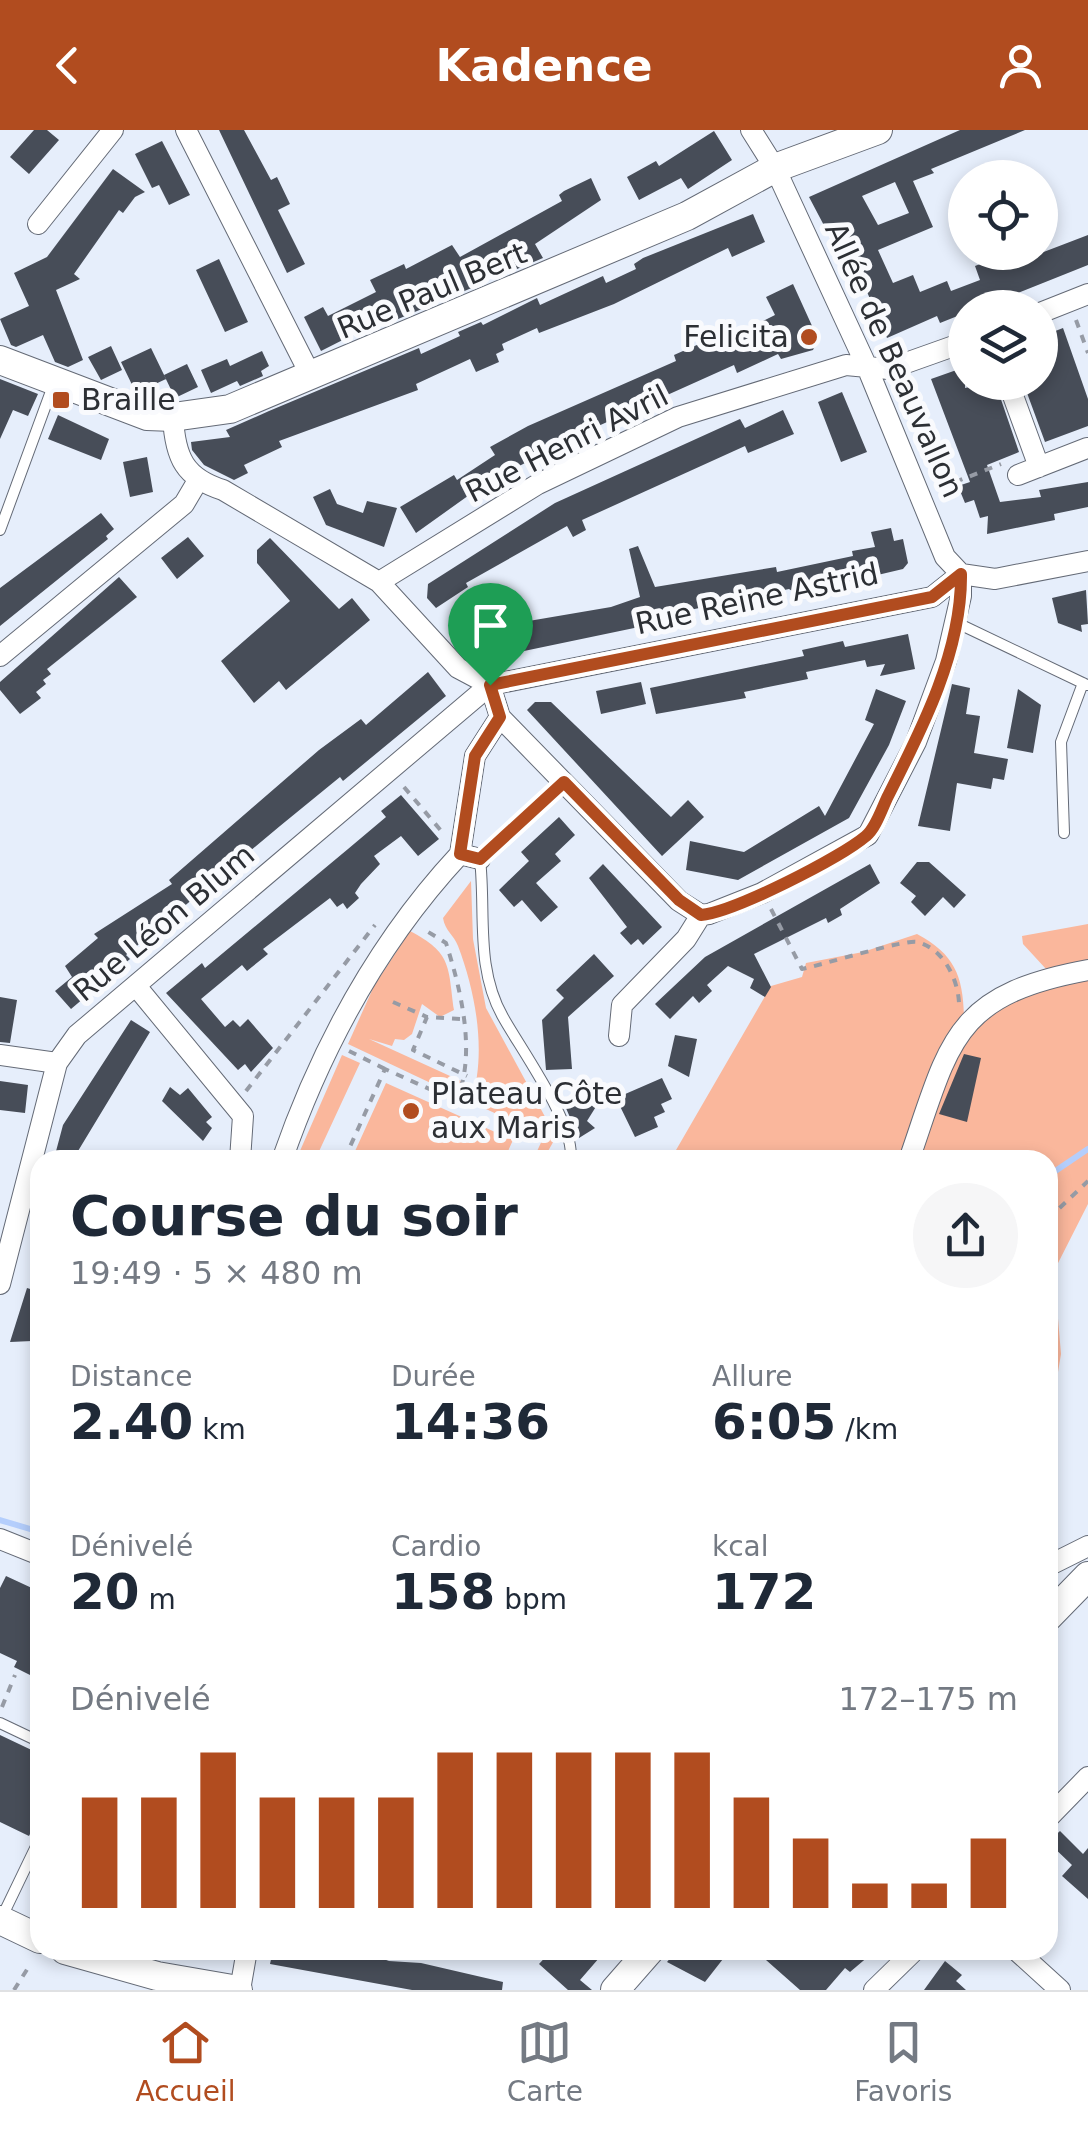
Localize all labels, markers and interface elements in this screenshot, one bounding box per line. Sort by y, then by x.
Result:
icon: back [40,38,95,93]
icon: person [993,38,1048,93]
text: Kadence [435,39,653,92]
map controls [948,160,1058,400]
button: locate [948,160,1058,270]
street label: Allée de Beauvallon [818,217,971,503]
street label: Rue Paul Bert [332,235,532,346]
button: layers [948,290,1058,400]
place label: Felicita [683,319,789,354]
marker: Felicita [798,326,820,348]
street label: Rue Henri Avril [460,378,674,510]
place label: Braille [81,382,176,417]
marker: Braille [50,389,72,411]
street label: Rue Reine Astrid [632,556,882,641]
pin [448,583,533,686]
icon: arrive [463,598,518,653]
street label: Rue Léon Blum [66,837,261,1008]
place label: Plateau Côte aux Maris [431,1076,622,1145]
marker: Plateau Côte aux Maris [400,1100,422,1122]
button: share [913,1183,1018,1288]
text: Course du soir [70,1184,518,1248]
text: 19:49 · 5 × 480 m [70,1254,363,1292]
text: Distance [70,1360,192,1393]
text: Durée [391,1360,476,1393]
text: Allure [712,1360,793,1393]
text: 2.40 [70,1393,193,1451]
text: 14:36 [391,1393,550,1451]
text: 6:05 [712,1393,836,1451]
text: km [193,1413,246,1446]
text: /km [836,1413,898,1446]
text: Dénivelé [70,1530,193,1563]
text: Cardio [391,1530,481,1563]
text: kcal [712,1530,769,1563]
text: 20 [70,1563,140,1621]
text: 158 [391,1563,495,1621]
text: 172 [712,1563,816,1621]
text: m [140,1583,176,1616]
text: bpm [495,1583,567,1616]
text: Dénivelé [70,1680,211,1718]
text: 172–175 m [839,1680,1018,1718]
tab: Accueil [136,2015,236,2108]
tab: Carte [507,2015,583,2108]
tab: Favoris [854,2015,952,2108]

